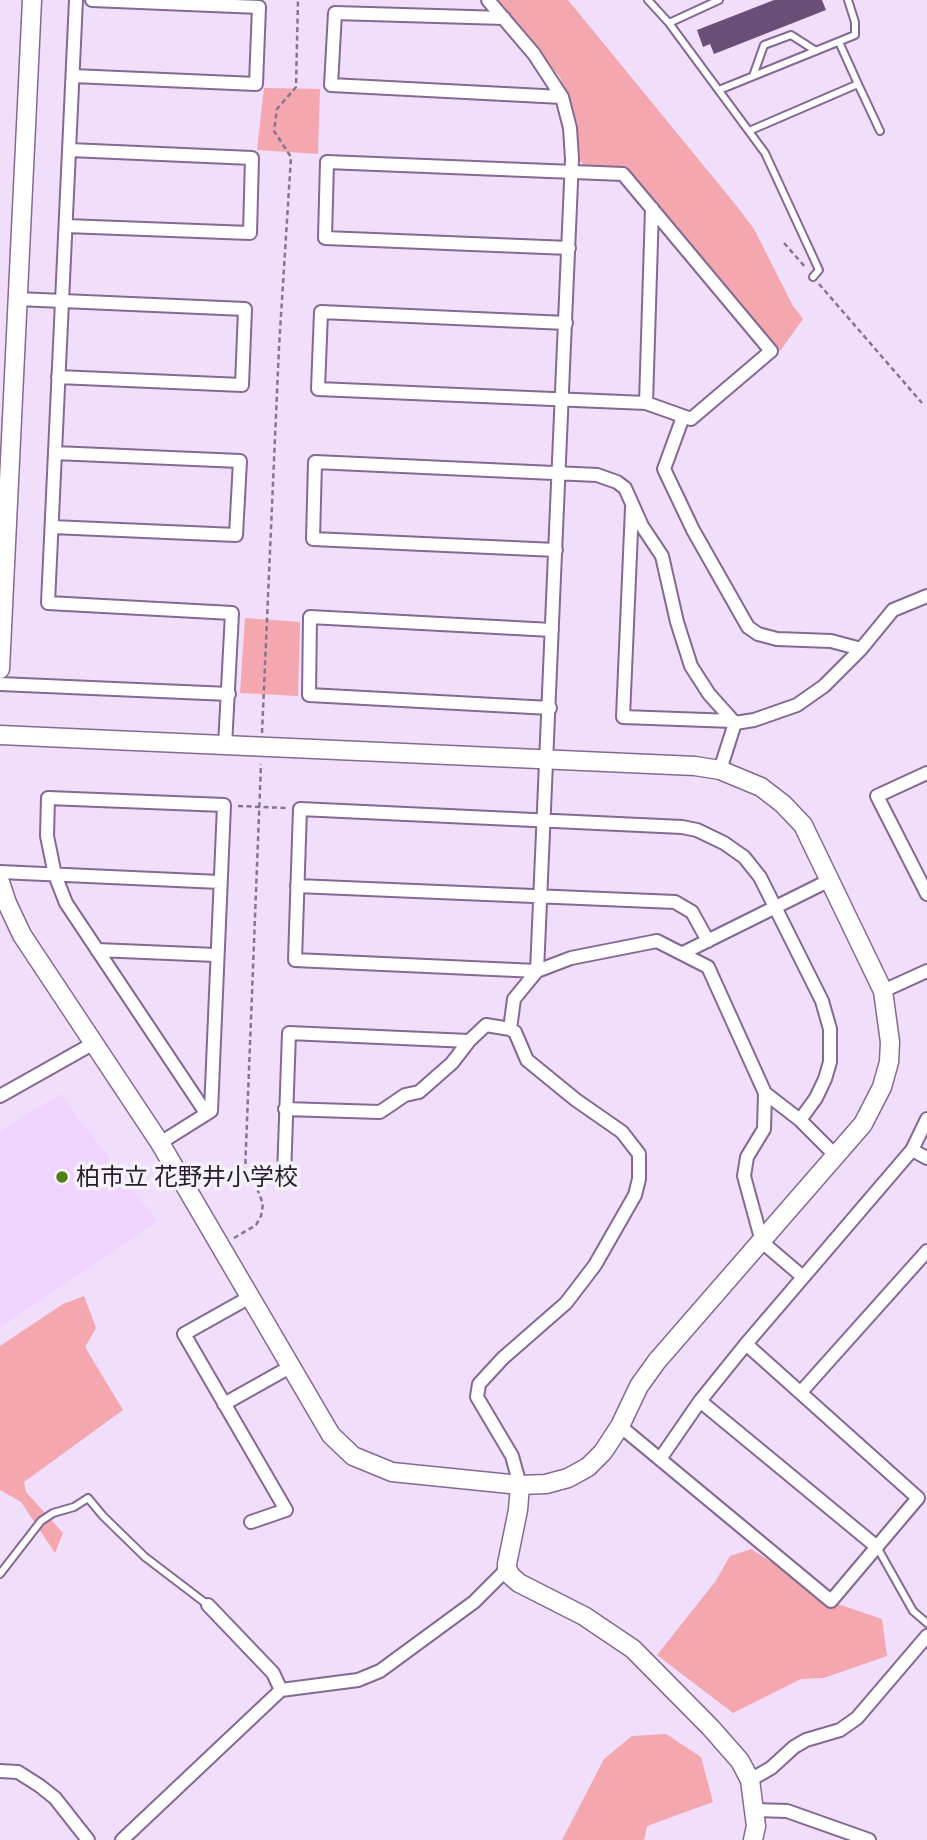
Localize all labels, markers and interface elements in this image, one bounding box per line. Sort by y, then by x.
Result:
place label: 柏市立 花野井小学校 [76,1163,298,1191]
marker: 柏市立 花野井小学校 [54,1169,70,1185]

